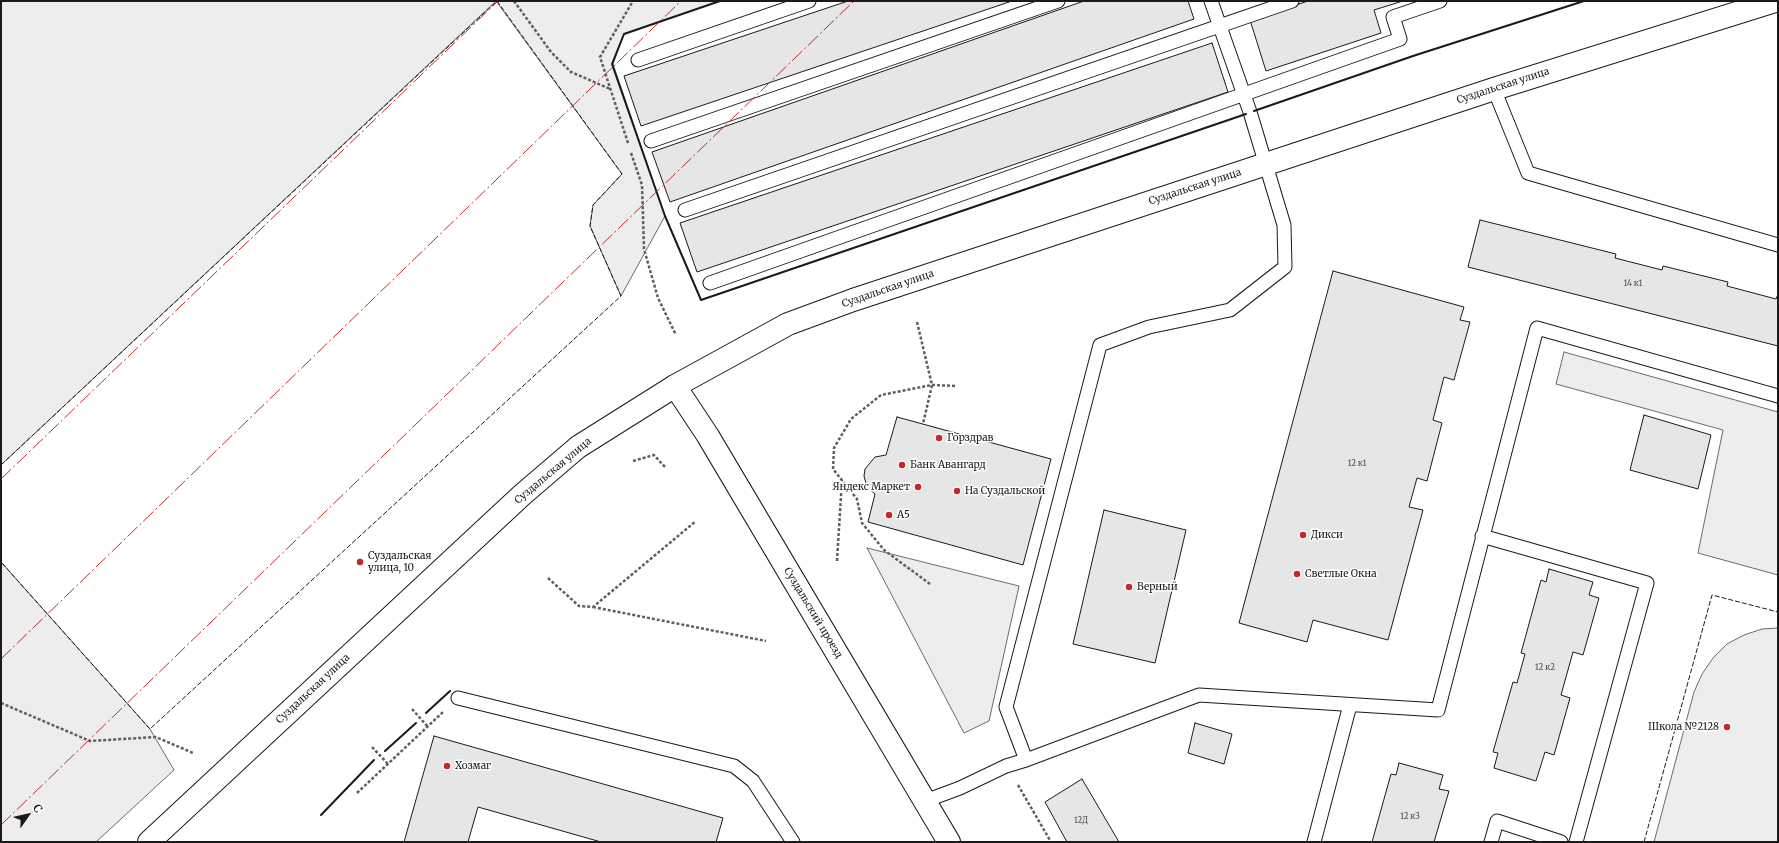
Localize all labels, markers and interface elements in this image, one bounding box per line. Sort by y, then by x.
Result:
street label: Суздальская улица [1455,65,1551,107]
street label: Суздальская улица [1147,166,1243,208]
street label: Суздальская улица [840,268,936,310]
house number: 14 к1 [1624,279,1642,289]
place label: Горздрав [947,432,993,444]
marker: Горздрав [934,433,944,443]
street label: Суздальская улица [512,435,594,507]
place label: Банк Авангард [910,459,986,471]
house number: 12 к1 [1348,459,1366,469]
marker: Банк Авангард [897,460,907,470]
place label: Яндекс Маркет [833,481,910,493]
marker: Яндекс Маркет [913,482,923,492]
place label: На Суздальской [965,485,1045,497]
marker: На Суздальской [952,486,962,496]
place label: А5 [897,509,910,521]
marker: А5 [884,510,894,520]
place label: Дикси [1311,529,1343,541]
marker: Дикси [1298,530,1308,540]
place label: Суздальская улица, 10 [368,550,431,574]
marker: Суздальская улица, 10 [355,557,365,567]
street label: Суздальский проезд [781,565,845,661]
place label: Светлые Окна [1305,568,1376,580]
marker: Светлые Окна [1292,569,1302,579]
place label: Верный [1137,581,1178,593]
marker: Верный [1124,582,1134,592]
street label: Суздальская улица [274,652,352,726]
house number: 12 к2 [1535,663,1555,673]
place label: Школа №2128 [1648,721,1719,733]
marker: Школа №2128 [1722,722,1732,732]
place label: Хозмаг [455,760,491,772]
marker: Хозмаг [442,761,452,771]
north arrow [8,795,48,835]
text: С [30,801,46,815]
house number: 12 к3 [1400,812,1420,822]
house number: 12Д [1074,816,1088,826]

